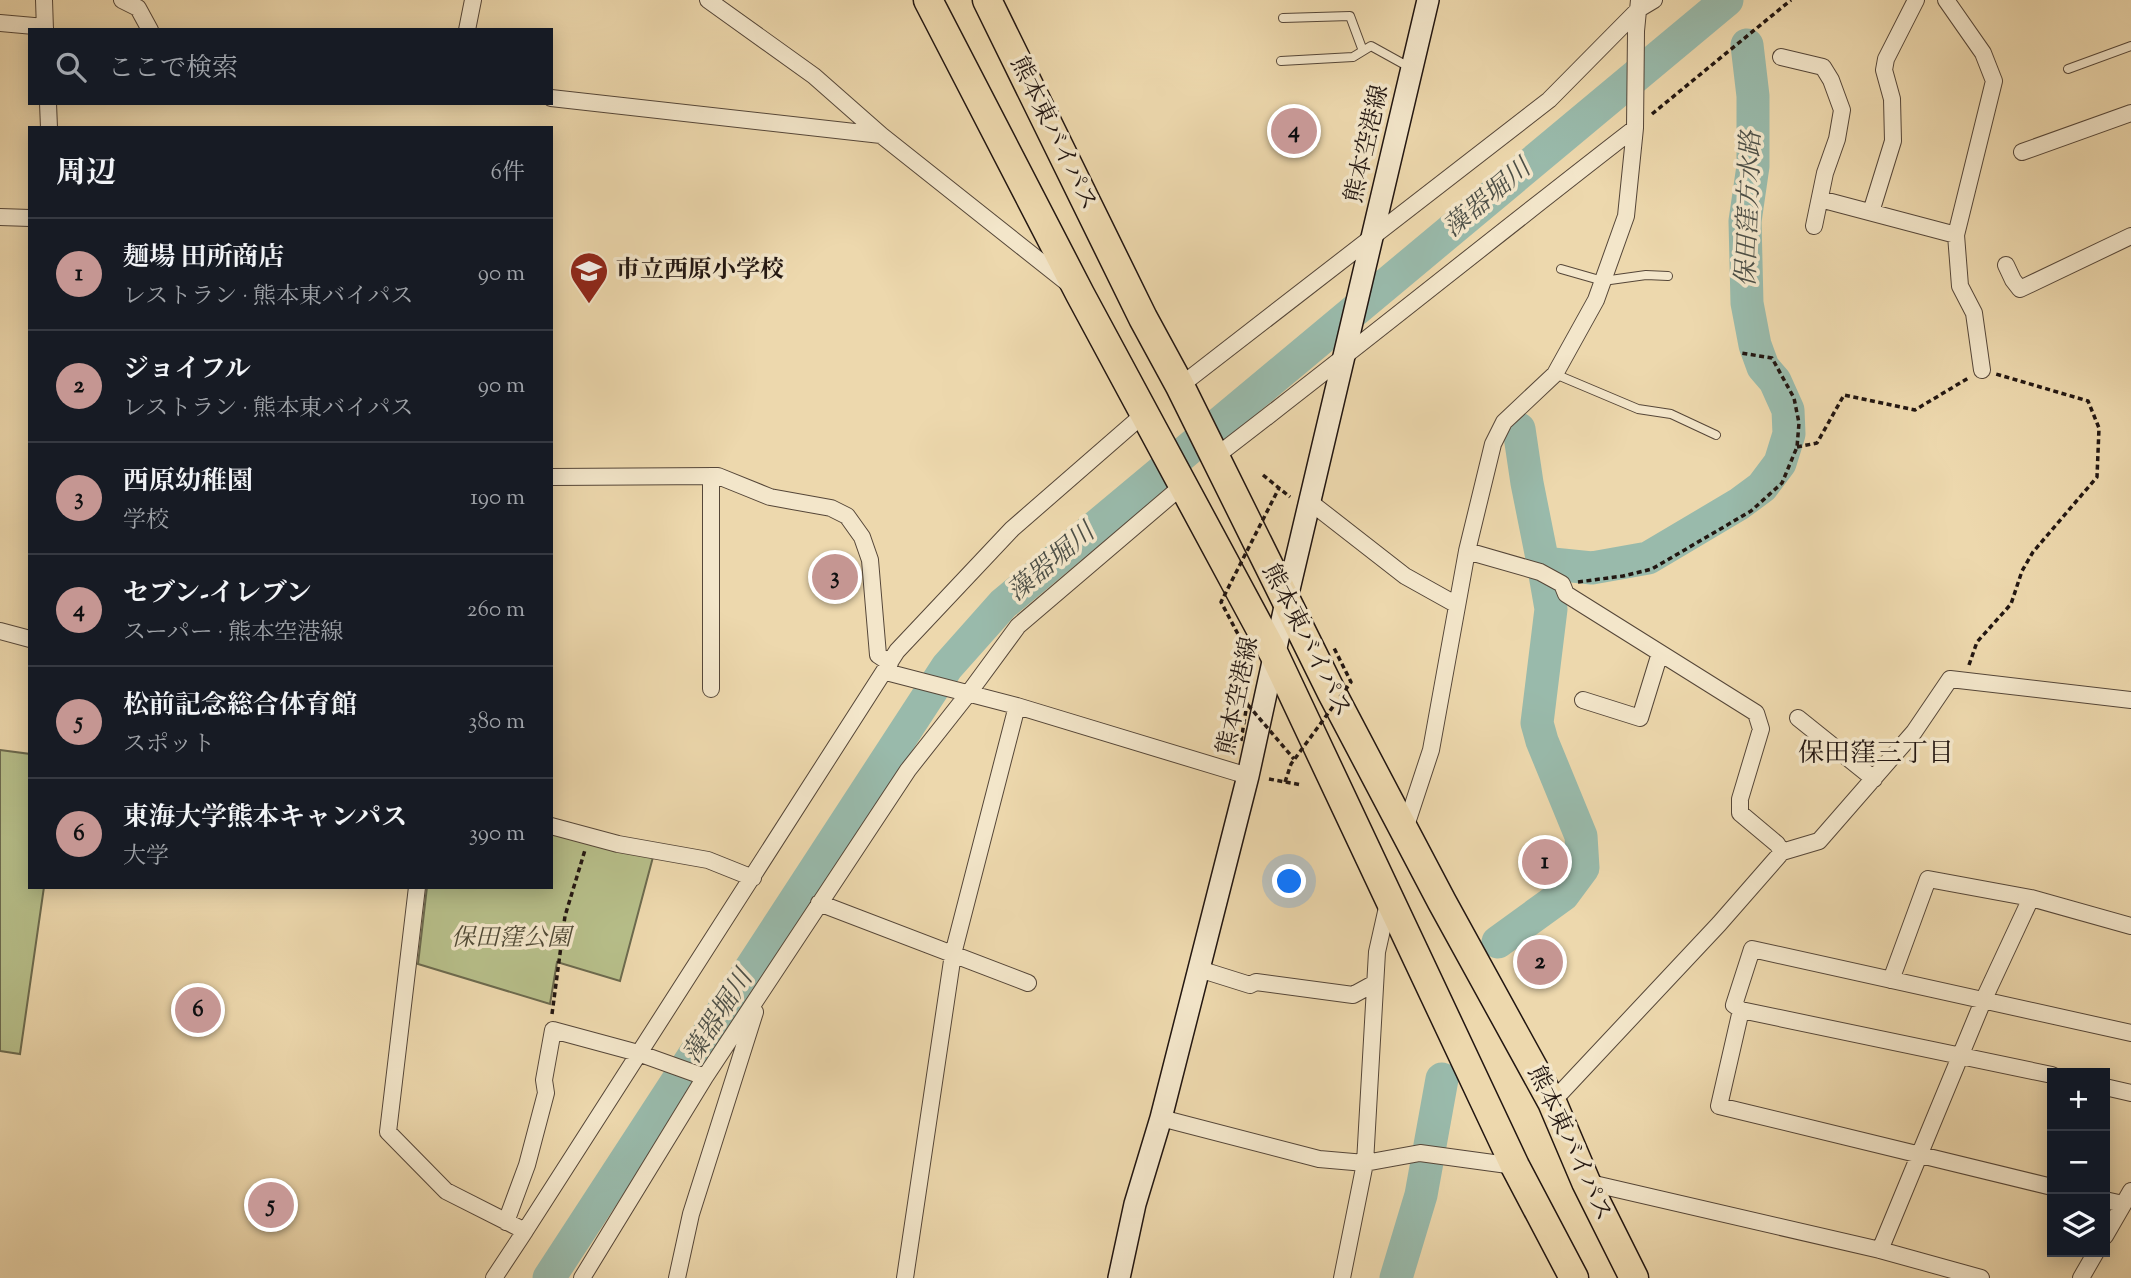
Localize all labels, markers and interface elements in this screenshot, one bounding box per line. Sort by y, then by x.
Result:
search box [28,28,553,105]
icon: search [52,48,90,86]
text: ここで検索 [108,51,238,88]
street label: 熊本東バイパス [1001,51,1105,217]
street label: 熊本空港線 [1338,82,1398,206]
pin: 4 [1271,105,1317,157]
water label: 保田窪方水路 [1729,128,1771,288]
water label: 藻器堀川 [1436,149,1542,247]
text: 周辺 [56,153,116,196]
text: 6件 [491,157,525,190]
text: 麺場 田所商店 [123,240,285,277]
school or university icon: 市立西原小学校 [568,250,610,305]
place label: 市立西原小学校 [616,254,784,288]
text: 1 [75,258,83,291]
text: 90 m [478,258,525,291]
text: レストラン · 熊本東バイパス [123,281,413,314]
text: ジョイフル [123,352,251,389]
text: 2 [74,370,84,403]
text: 90 m [478,370,525,403]
text: レストラン · 熊本東バイパス [123,393,413,426]
text: 西原幼稚園 [123,464,253,501]
text: 3 [74,482,84,515]
text: 190 m [470,482,525,515]
text: 学校 [123,505,169,538]
water label: 藻器堀川 [1000,513,1106,611]
pin: 3 [812,551,858,603]
street label: 熊本東バイパス [1253,559,1359,723]
text: セブン-イレブン [123,576,312,613]
text: 4 [73,594,85,627]
text: 260 m [467,594,525,627]
text: スーパー · 熊本空港線 [123,617,343,650]
street label: 熊本空港線 [1210,634,1268,758]
text: 松前記念総合体育館 [123,688,357,725]
text: 5 [75,706,83,739]
text: 380 m [468,706,525,739]
text: スポット [123,729,215,762]
district label: 保田窪三丁目 [1798,736,1954,773]
text: 東海大学熊本キャンパス [123,800,407,837]
text: 6 [73,818,85,851]
text: 390 m [469,818,525,851]
pin: 1 [1522,836,1568,888]
text: 大学 [123,841,169,874]
your location [1272,864,1306,898]
park label: 保田窪公園 [451,922,575,956]
pin: 2 [1517,936,1563,988]
water label: 藻器堀川 [675,961,764,1071]
pin: 6 [175,984,221,1036]
street label: 熊本東バイパス [1518,1061,1620,1227]
map controls [2047,1068,2110,1257]
button: + [2047,1068,2110,1131]
button: − [2047,1131,2110,1194]
pin: 5 [248,1179,294,1231]
button: layers [2047,1194,2110,1257]

